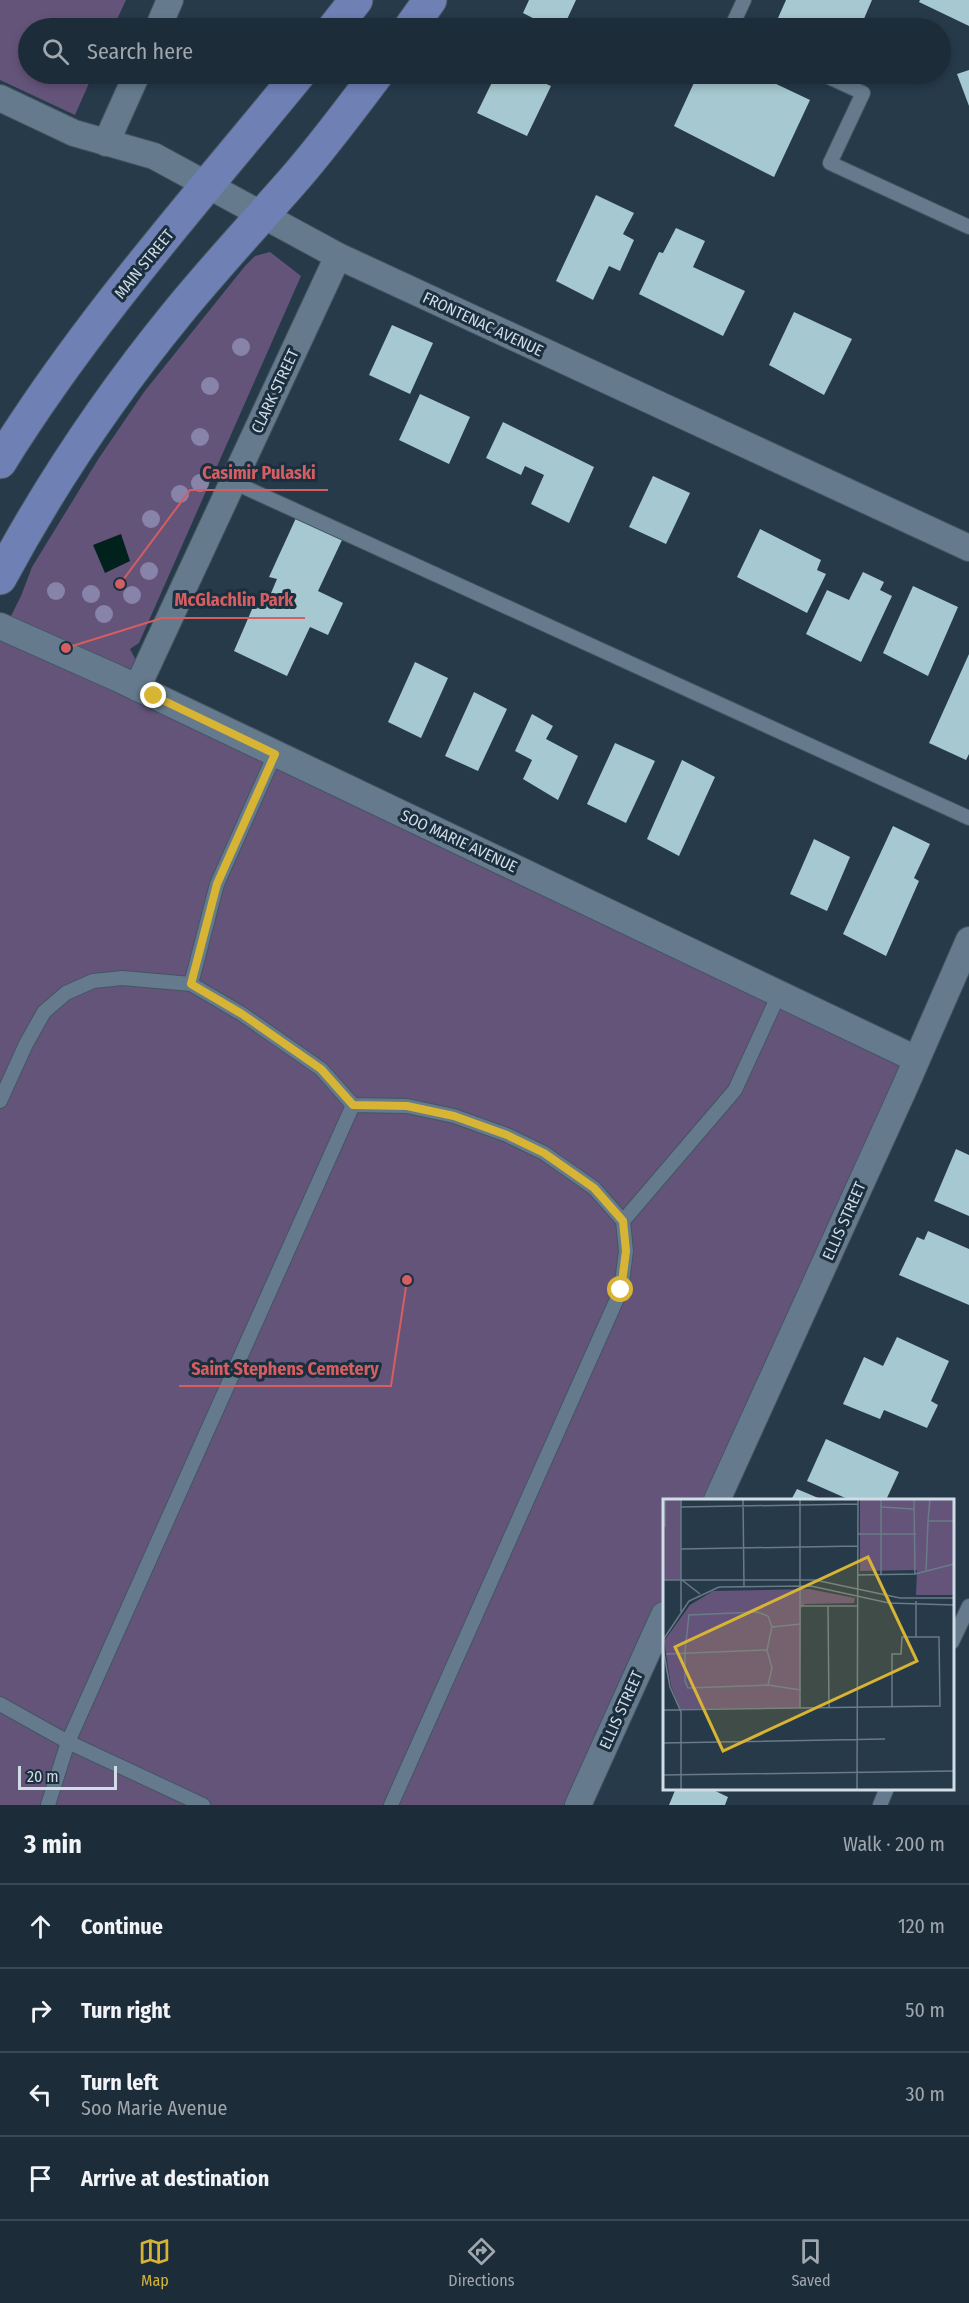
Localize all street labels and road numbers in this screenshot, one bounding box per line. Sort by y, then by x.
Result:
street label: MAIN STREET [110,225,178,302]
street label: FRONTENAC AVENUE [420,288,546,360]
street label: CLARK STREET [247,345,303,436]
street label: SOO MARIE AVENUE [398,806,520,876]
street label: ELLIS STREET [818,1178,870,1263]
street label: ELLIS STREET [595,1667,647,1752]

